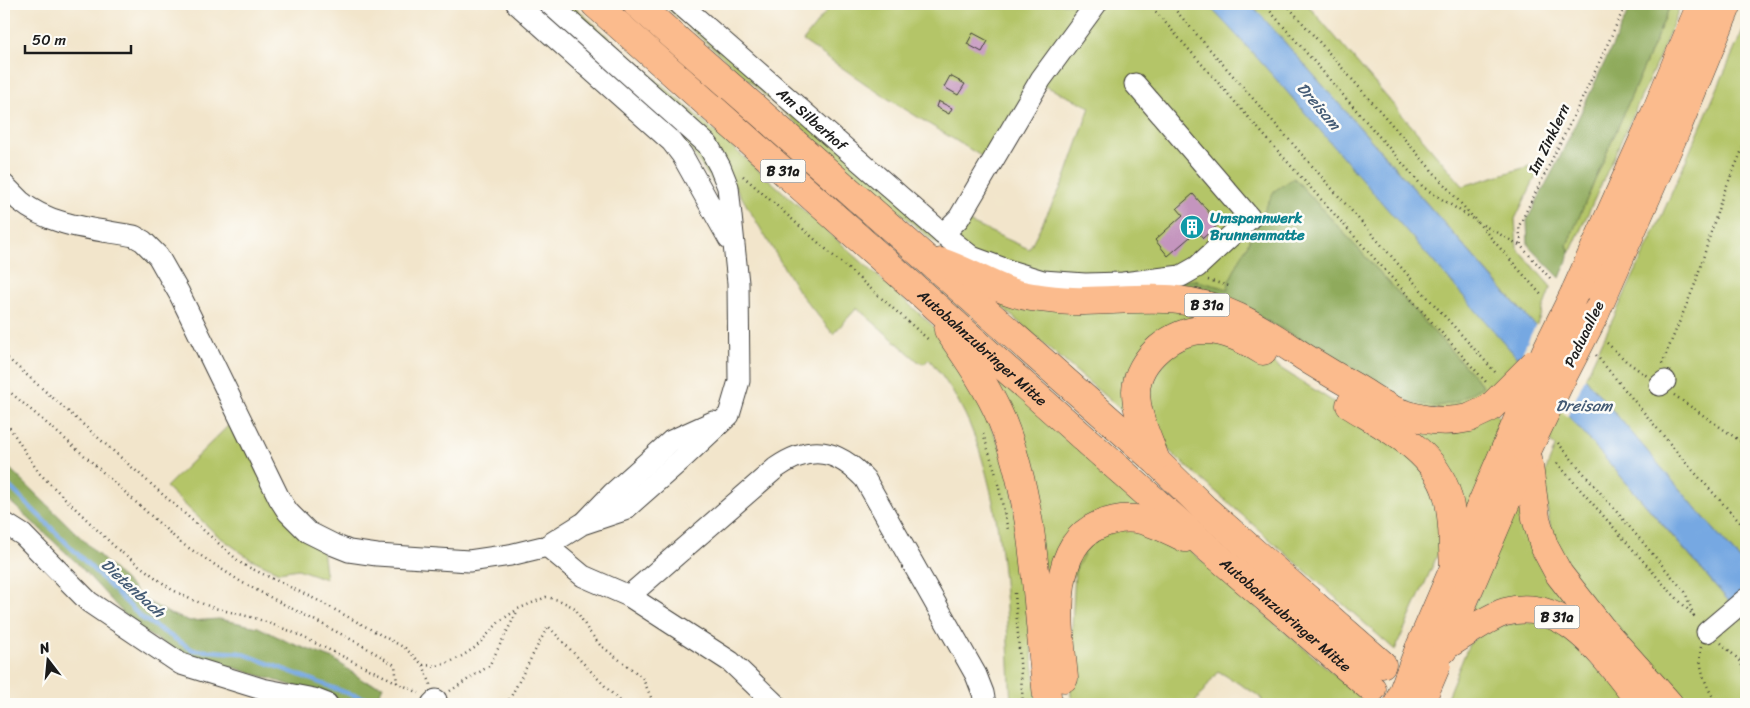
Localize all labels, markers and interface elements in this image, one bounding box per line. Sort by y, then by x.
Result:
scale bar [25,22,131,54]
text: 50 m [32,27,67,53]
water label: Dreisam [1290,75,1350,138]
street label: Am Silberhof [770,80,854,159]
street label: Im Zinklern [1520,99,1577,180]
road number: B 31a [760,160,806,182]
place label: Umspannwerk Brunnenmatte [1210,205,1305,248]
building icon: Umspannwerk Brunnenmatte [1179,214,1205,240]
street label: Autobahnzubringer Mitte [911,282,1053,413]
road number: B 31a [1184,294,1230,316]
street label: Paduaallee [1557,296,1611,372]
water label: Dreisam [1556,391,1614,420]
street label: Autobahnzubringer Mitte [1213,550,1357,679]
water label: Dietenbach [94,551,173,626]
road number: B 31a [1534,606,1580,628]
text: N [35,635,53,662]
north arrow [22,636,72,686]

